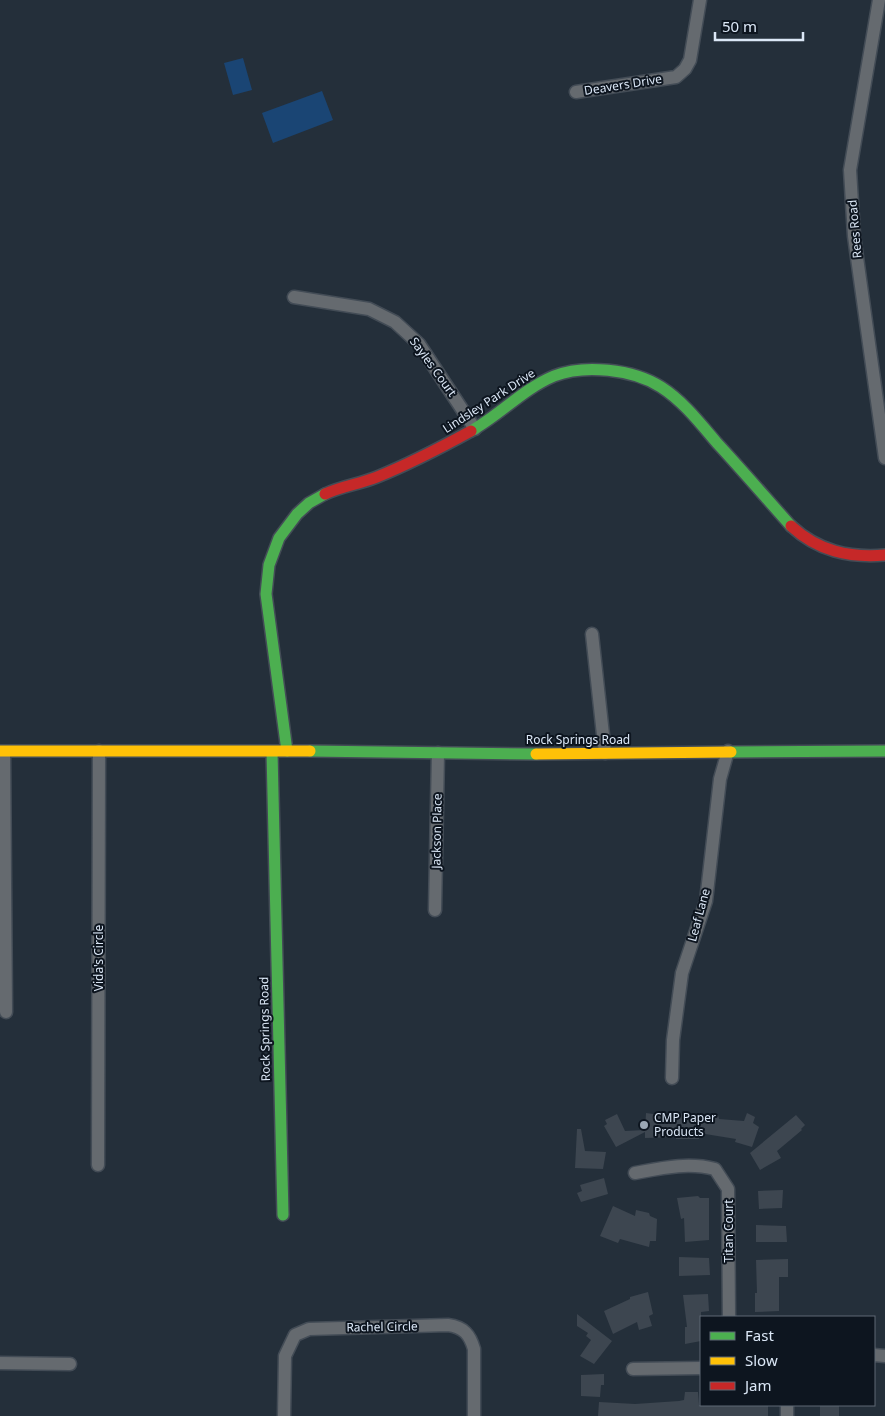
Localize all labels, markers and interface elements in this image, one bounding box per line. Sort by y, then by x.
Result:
scale bar [715,10,802,42]
text: 50 m [722,16,757,36]
street label: Deavers Drive [583,70,663,99]
street label: Rees Road [843,199,866,259]
street label: Sayles Court [406,334,461,400]
street label: Lindsley Park Drive [439,364,538,437]
street label: Rock Springs Road [526,731,630,748]
street label: Jackson Place [427,793,446,870]
street label: Leaf Lane [683,886,714,943]
street label: Vida's Circle [90,925,107,991]
street label: Rock Springs Road [255,977,274,1081]
place label: CMP Paper Products [654,1109,716,1140]
marker: CMP Paper Products [638,1119,650,1131]
street label: Titan Court [720,1199,737,1262]
legend [700,1316,875,1406]
street label: Rachel Circle [346,1317,418,1336]
text: Fast [745,1325,774,1345]
text: Slow [745,1350,778,1370]
text: Jam [743,1375,772,1395]

